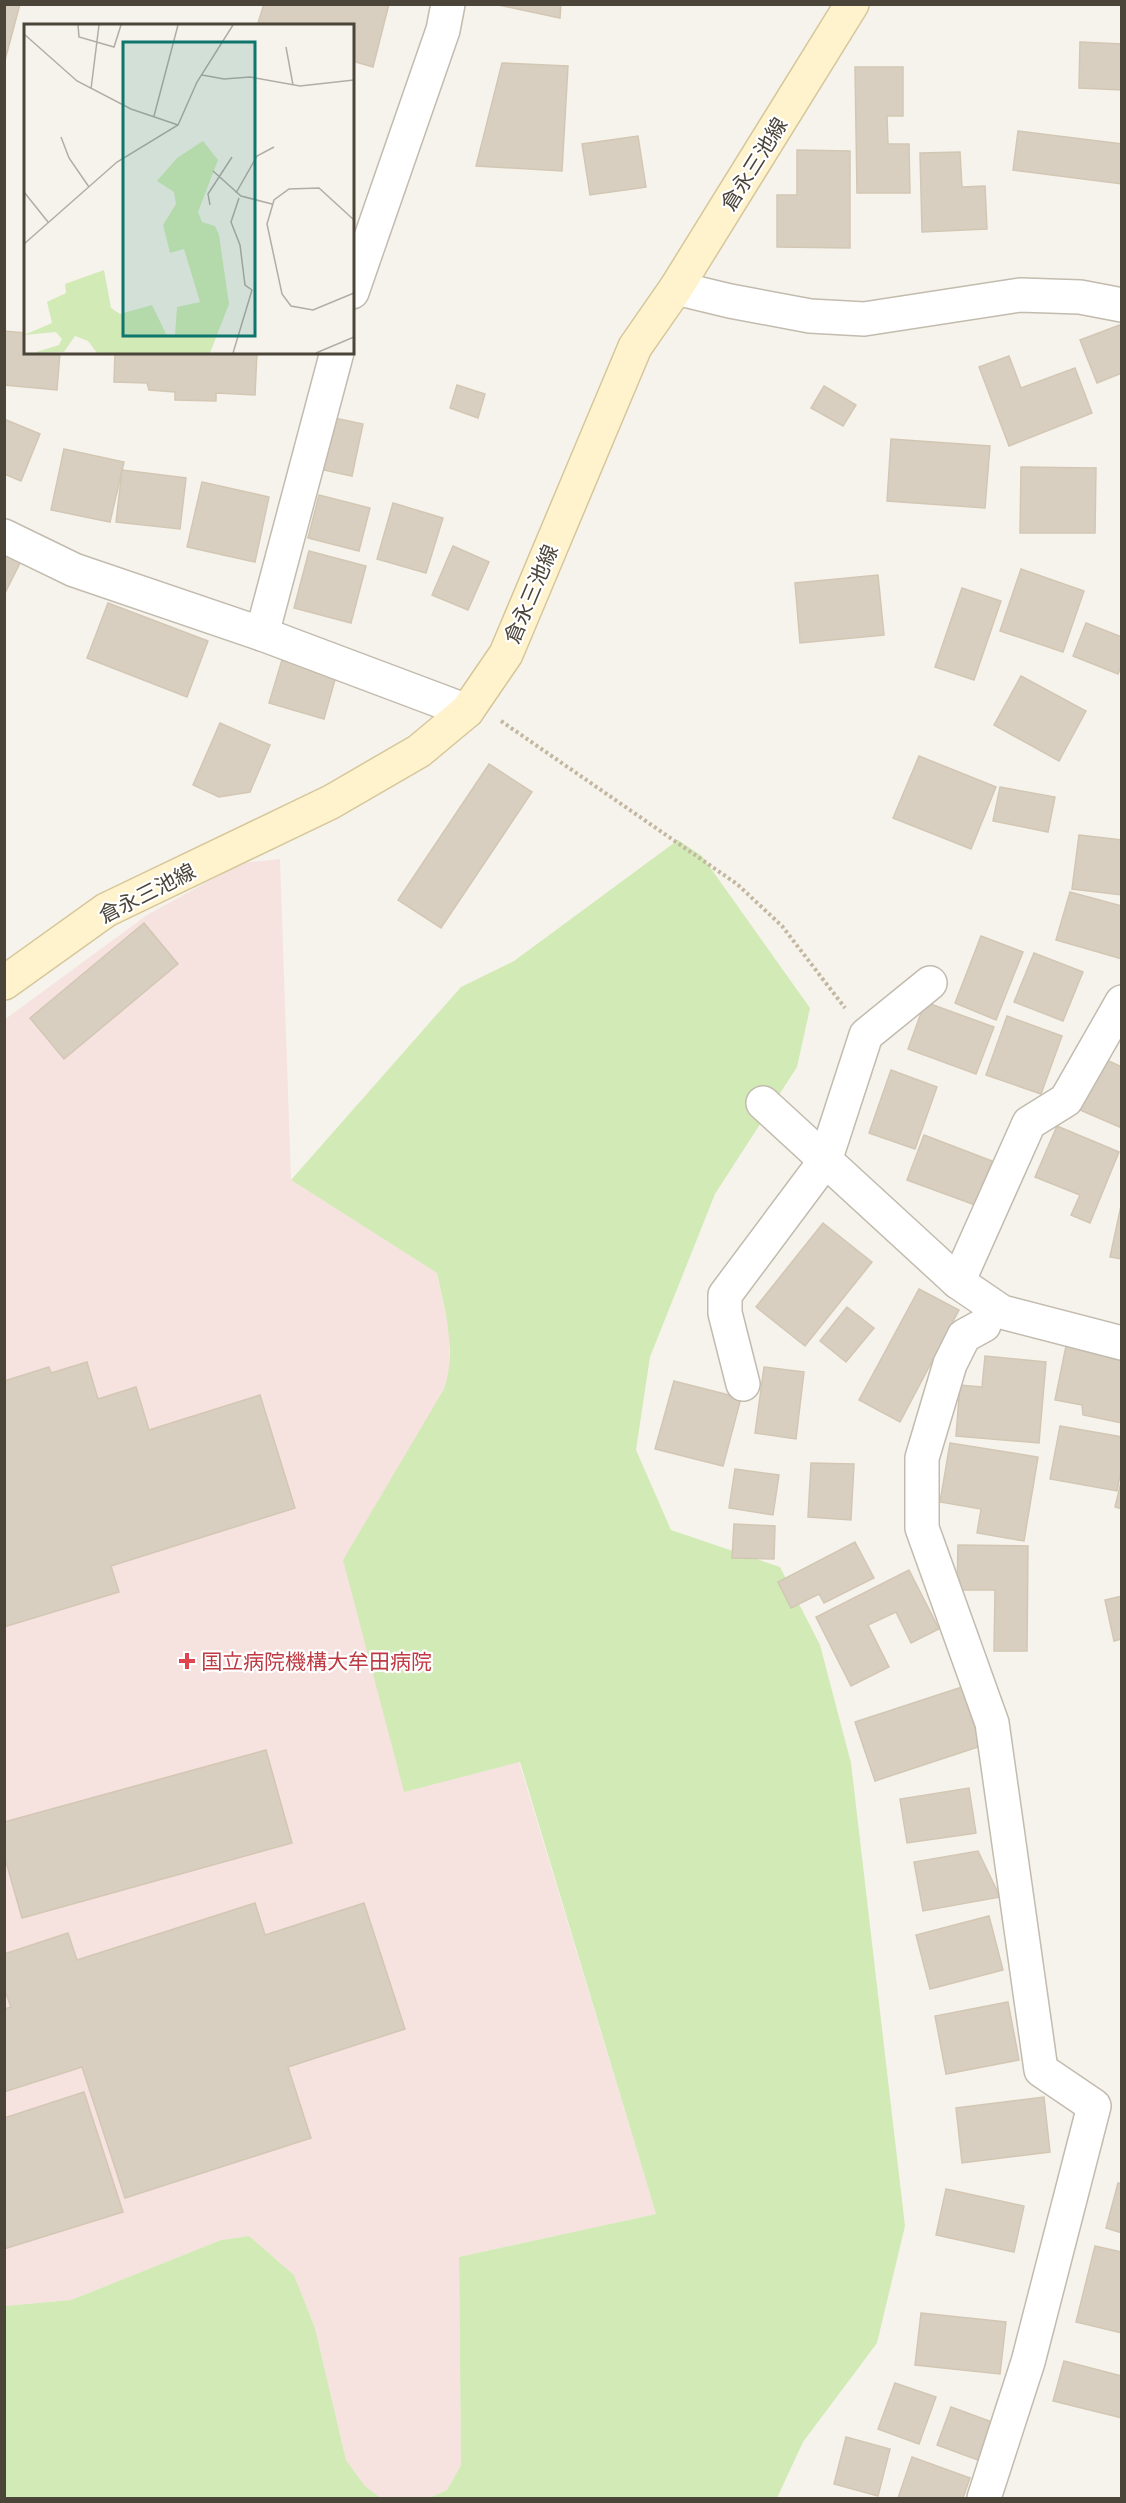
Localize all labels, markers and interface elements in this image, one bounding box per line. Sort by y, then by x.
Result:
inset map [24,24,354,354]
street label: 倉永三池線 [715,112,793,216]
street label: 倉永三池線 [498,540,564,648]
street label: 倉永三池線 [94,857,200,929]
place label: 国立病院機構大牟田病院 [201,1648,432,1675]
marker: 国立病院機構大牟田病院 [178,1652,196,1670]

